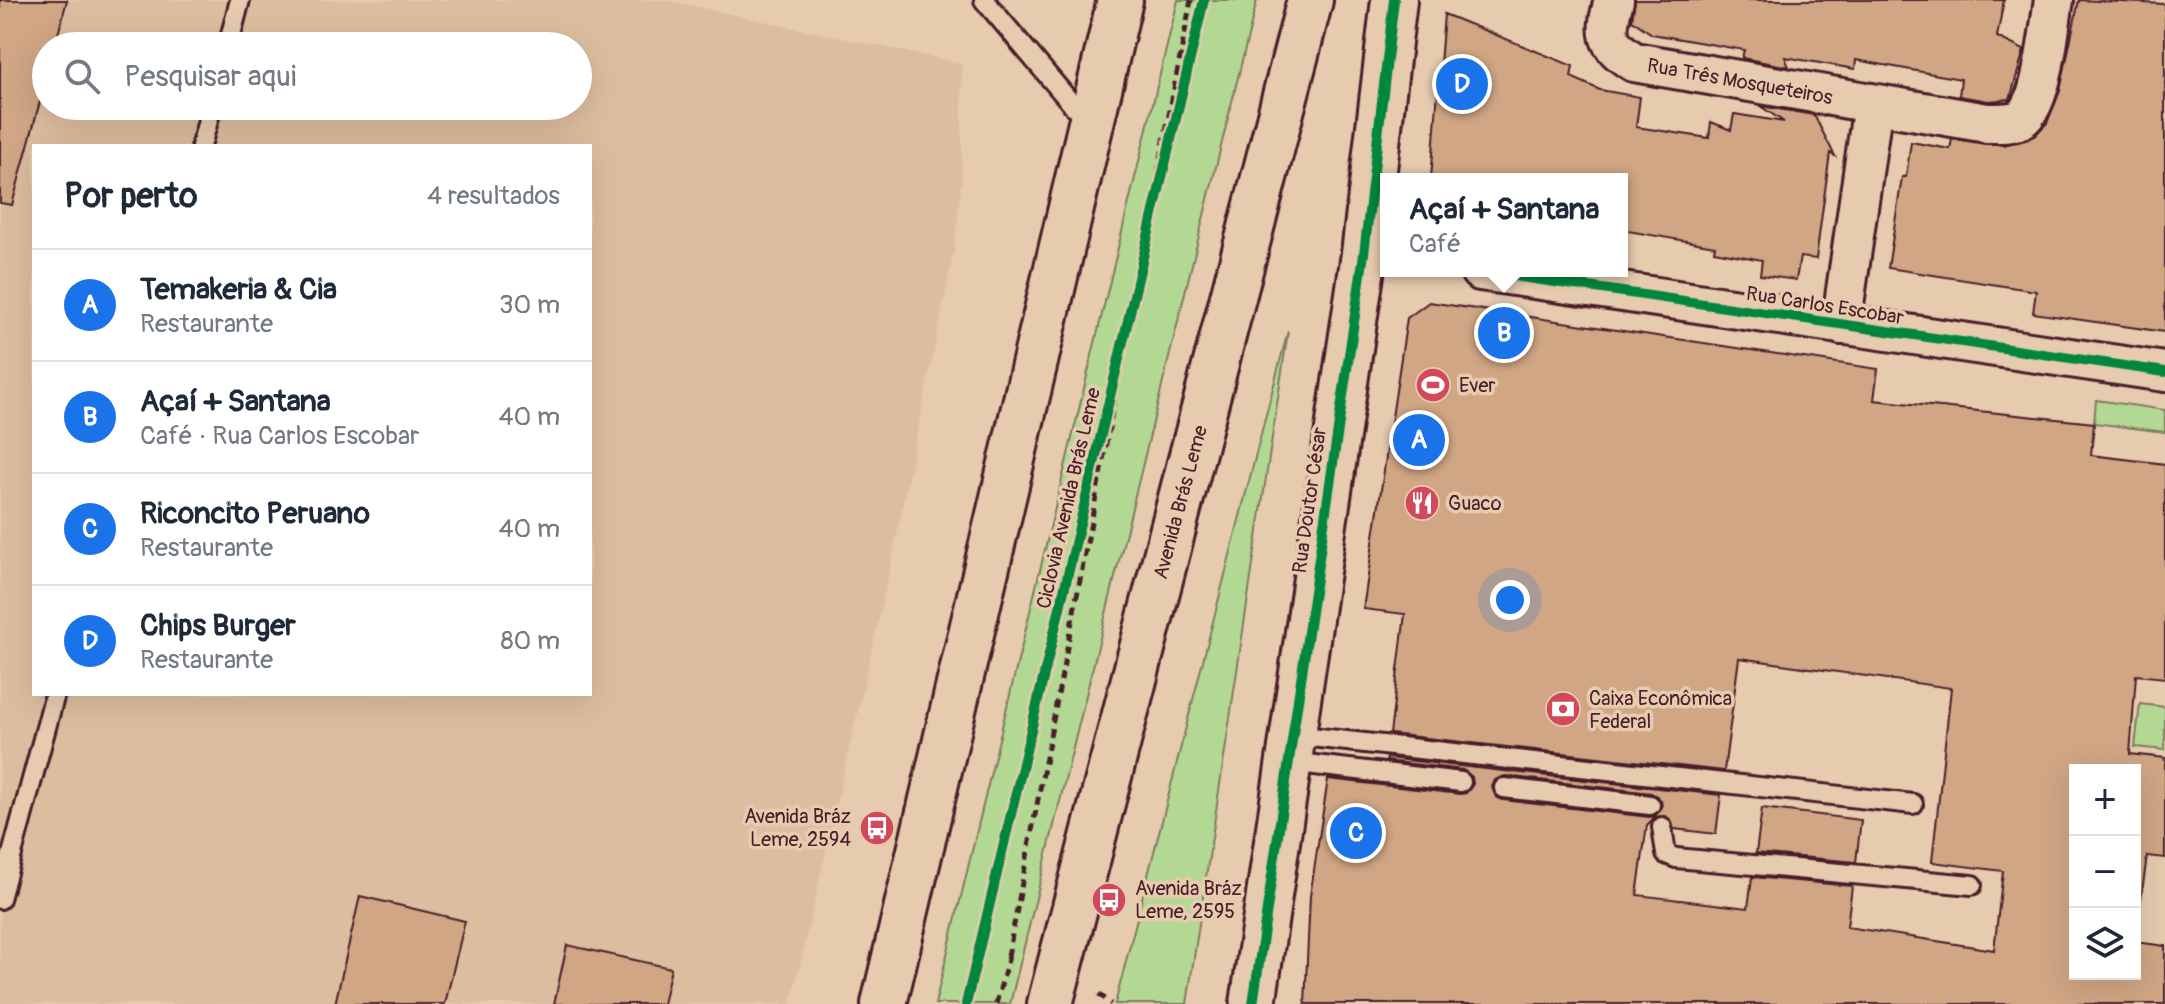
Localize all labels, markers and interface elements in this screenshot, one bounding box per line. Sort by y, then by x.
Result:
search box [32,32,592,120]
street label: Rua Três Mosqueteiros [1645,53,1835,110]
icon: search [60,54,104,98]
pin: D [1436,54,1488,114]
text: Pesquisar aqui [124,58,296,95]
popup [1380,173,1628,277]
text: Por perto [64,175,197,218]
text: 4 resultados [427,180,560,212]
text: Açaí + Santana [1409,191,1599,228]
text: Café [1409,228,1461,260]
text: Temakeria & Cia [140,271,337,308]
street label: Rua Carlos Escobar [1744,281,1906,330]
text: A [82,289,98,321]
text: 30 m [499,289,560,321]
pin: B [1478,303,1530,363]
text: Restaurante [140,308,273,340]
sports icon: Ever [1414,366,1452,404]
place label: Ever [1459,373,1495,398]
text: Açaí + Santana [140,383,331,420]
street label: Ciclovia Avenida Brás Leme [1031,385,1106,611]
text: B [83,401,97,433]
text: 40 m [498,401,560,433]
pin: A [1393,410,1445,470]
text: Café · Rua Carlos Escobar [140,420,419,452]
street label: Avenida Brás Leme [1148,422,1213,582]
street label: Rua Doutor César [1287,425,1332,575]
restaurant icon: Guaco [1403,484,1441,522]
place label: Guaco [1448,491,1502,516]
text: Riconcito Peruano [140,495,370,532]
text: C [82,513,98,545]
text: 40 m [498,513,560,545]
text: Restaurante [140,532,273,564]
your location [1490,580,1530,620]
text: Chips Burger [140,607,296,644]
text: D [82,625,98,657]
text: 80 m [500,625,560,657]
text: Restaurante [140,644,273,676]
place label: Caixa Econômica Federal [1589,686,1732,734]
bank icon: Caixa Econômica Federal [1544,690,1582,728]
map controls [2069,764,2141,980]
button: + [2069,764,2141,836]
pin: C [1330,803,1382,863]
place label: Avenida Bráz Leme, 2594 [744,804,851,852]
bus stop icon: Avenida Bráz Leme, 2594 [858,809,896,847]
button: − [2069,836,2141,908]
place label: Avenida Bráz Leme, 2595 [1135,876,1242,924]
bus stop icon: Avenida Bráz Leme, 2595 [1090,881,1128,919]
button: layers [2069,908,2141,980]

